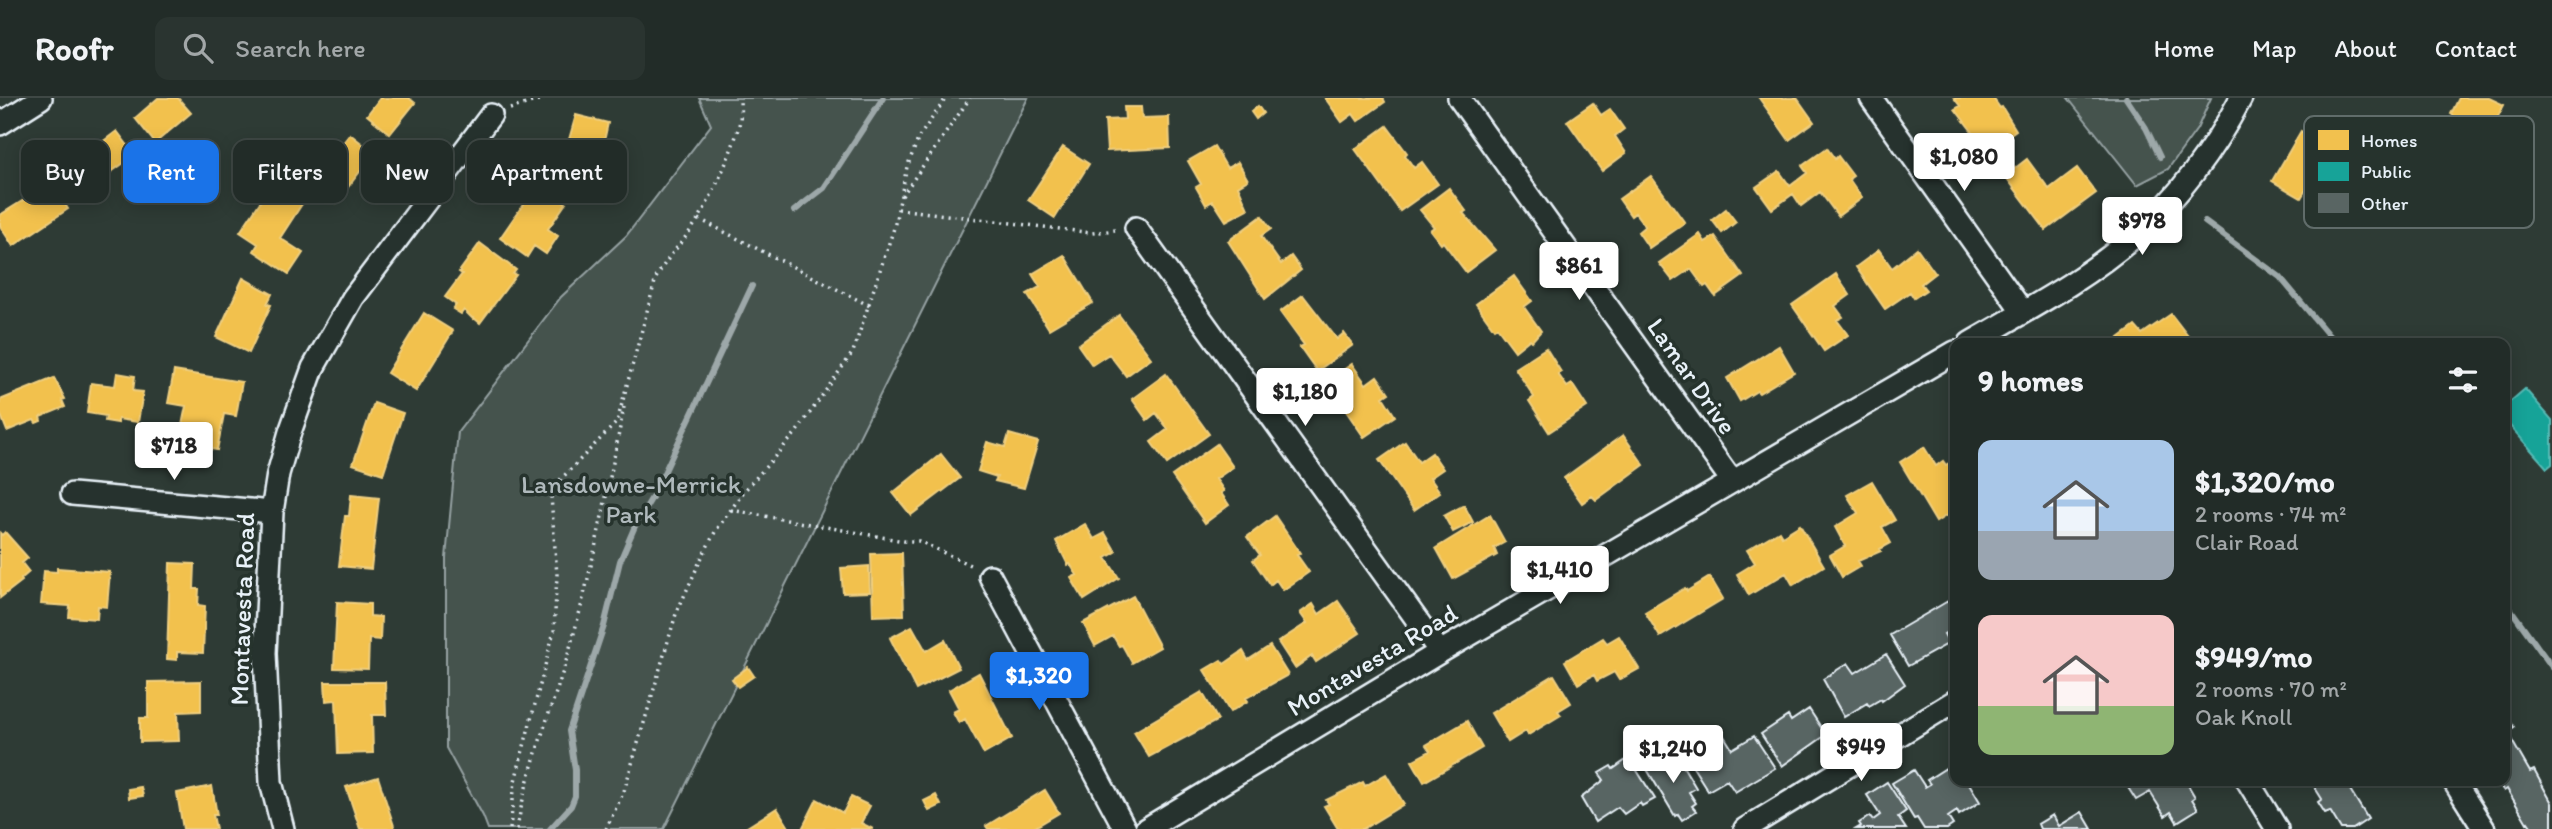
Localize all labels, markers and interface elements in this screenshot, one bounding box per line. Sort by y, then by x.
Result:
search box [155,17,645,80]
text: Roofr [35,29,113,68]
icon: search [179,29,217,67]
text: Search here [235,32,366,64]
text: Home [2154,34,2214,63]
text: Map [2252,34,2296,63]
text: About [2334,34,2397,63]
text: Contact [2435,34,2517,63]
legend [2304,116,2534,228]
text: Homes [2361,129,2417,152]
pin: $1,080 [1907,134,2021,193]
chip: Buy [21,140,109,203]
chip: Rent [123,140,219,203]
chip: Filters [233,140,347,203]
chip: New [361,140,453,203]
chip: Apartment [467,140,627,203]
text: $1,080 [1930,142,1998,170]
text: Public [2361,160,2411,183]
text: Other [2361,192,2409,215]
pin: $978 [2101,198,2183,257]
text: $978 [2118,206,2166,234]
pin: $861 [1538,242,1620,302]
text: $861 [1555,251,1603,279]
street label: Lamar Drive [1640,312,1744,440]
icon: filters [2444,361,2482,399]
text: 9 homes [1978,362,2084,399]
pin: $1,180 [1248,368,1362,428]
text: $1,180 [1272,377,1338,405]
pin: $718 [133,422,215,482]
text: $718 [151,431,197,459]
text: $1,320/mo [2195,463,2335,500]
park label: Lansdowne-Merrick Park [521,468,742,530]
icon: home [2034,468,2118,552]
text: 2 rooms · 74 m² [2195,500,2347,528]
street label: Montavesta Road [223,512,261,706]
text: Clair Road [2195,528,2298,556]
pin: $1,410 [1503,546,1617,606]
text: $1,410 [1527,555,1593,583]
street label: Montavesta Road [1281,597,1463,723]
text: $949/mo [2195,638,2313,675]
icon: home [2034,643,2118,727]
pin: $1,320 [982,652,1096,712]
text: $1,320 [1006,661,1072,689]
text: 2 rooms · 70 m² [2195,675,2347,703]
text: Oak Knoll [2195,703,2292,731]
pin: $949 [1820,724,1902,783]
pin: $1,240 [1616,726,1730,785]
text: $949 [1836,732,1886,760]
text: $1,240 [1639,734,1707,762]

